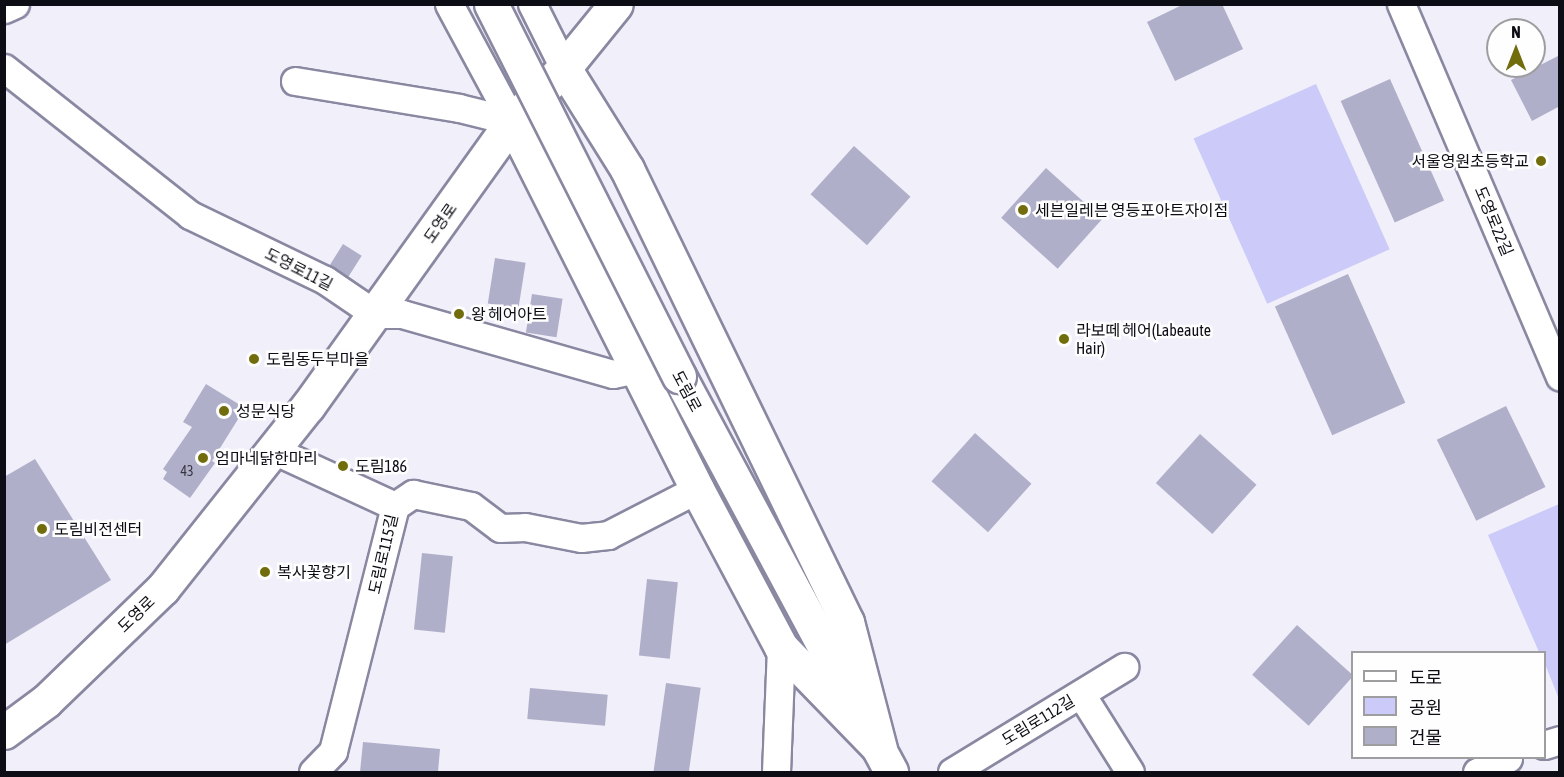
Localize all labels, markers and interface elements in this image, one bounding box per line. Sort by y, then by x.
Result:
north arrow [1486,18,1546,78]
text: N [1511,23,1521,41]
place label: 서울영원초등학교 [1411,151,1529,171]
marker: 서울영원초등학교 [1534,154,1548,168]
street label: 도영로22길 [1471,183,1517,259]
street label: 도영로 [419,199,461,247]
place label: 세븐일레븐 영등포아트자이점 [1035,200,1229,220]
marker: 세븐일레븐 영등포아트자이점 [1016,203,1030,217]
street label: 도영로11길 [262,244,336,294]
place label: 왕 헤어아트 [471,304,547,324]
marker: 왕 헤어아트 [452,307,466,321]
place label: 라보떼 헤어(Labeaute Hair) [1076,320,1211,358]
marker: 라보떼 헤어(Labeaute Hair) [1057,332,1071,346]
place label: 도림동두부마을 [266,349,369,369]
marker: 도림동두부마을 [247,352,261,366]
street label: 도림로 [668,367,706,415]
place label: 성문식당 [236,401,295,421]
marker: 성문식당 [217,404,231,418]
place label: 엄마네닭한마리 [215,448,318,468]
marker: 엄마네닭한마리 [196,451,210,465]
place label: 도림186 [355,456,407,476]
marker: 도림186 [336,459,350,473]
house number: 43 [180,463,194,479]
street label: 도림로115길 [364,512,402,596]
place label: 도림비전센터 [54,519,142,539]
marker: 도림비전센터 [35,522,49,536]
place label: 복사꽃향기 [277,562,351,582]
marker: 복사꽃향기 [258,565,272,579]
street label: 도영로 [113,592,159,636]
legend [1351,651,1546,759]
text: 도로 [1409,667,1442,688]
street label: 도림로112길 [998,691,1078,749]
text: 공원 [1409,697,1442,718]
text: 건물 [1409,727,1442,748]

